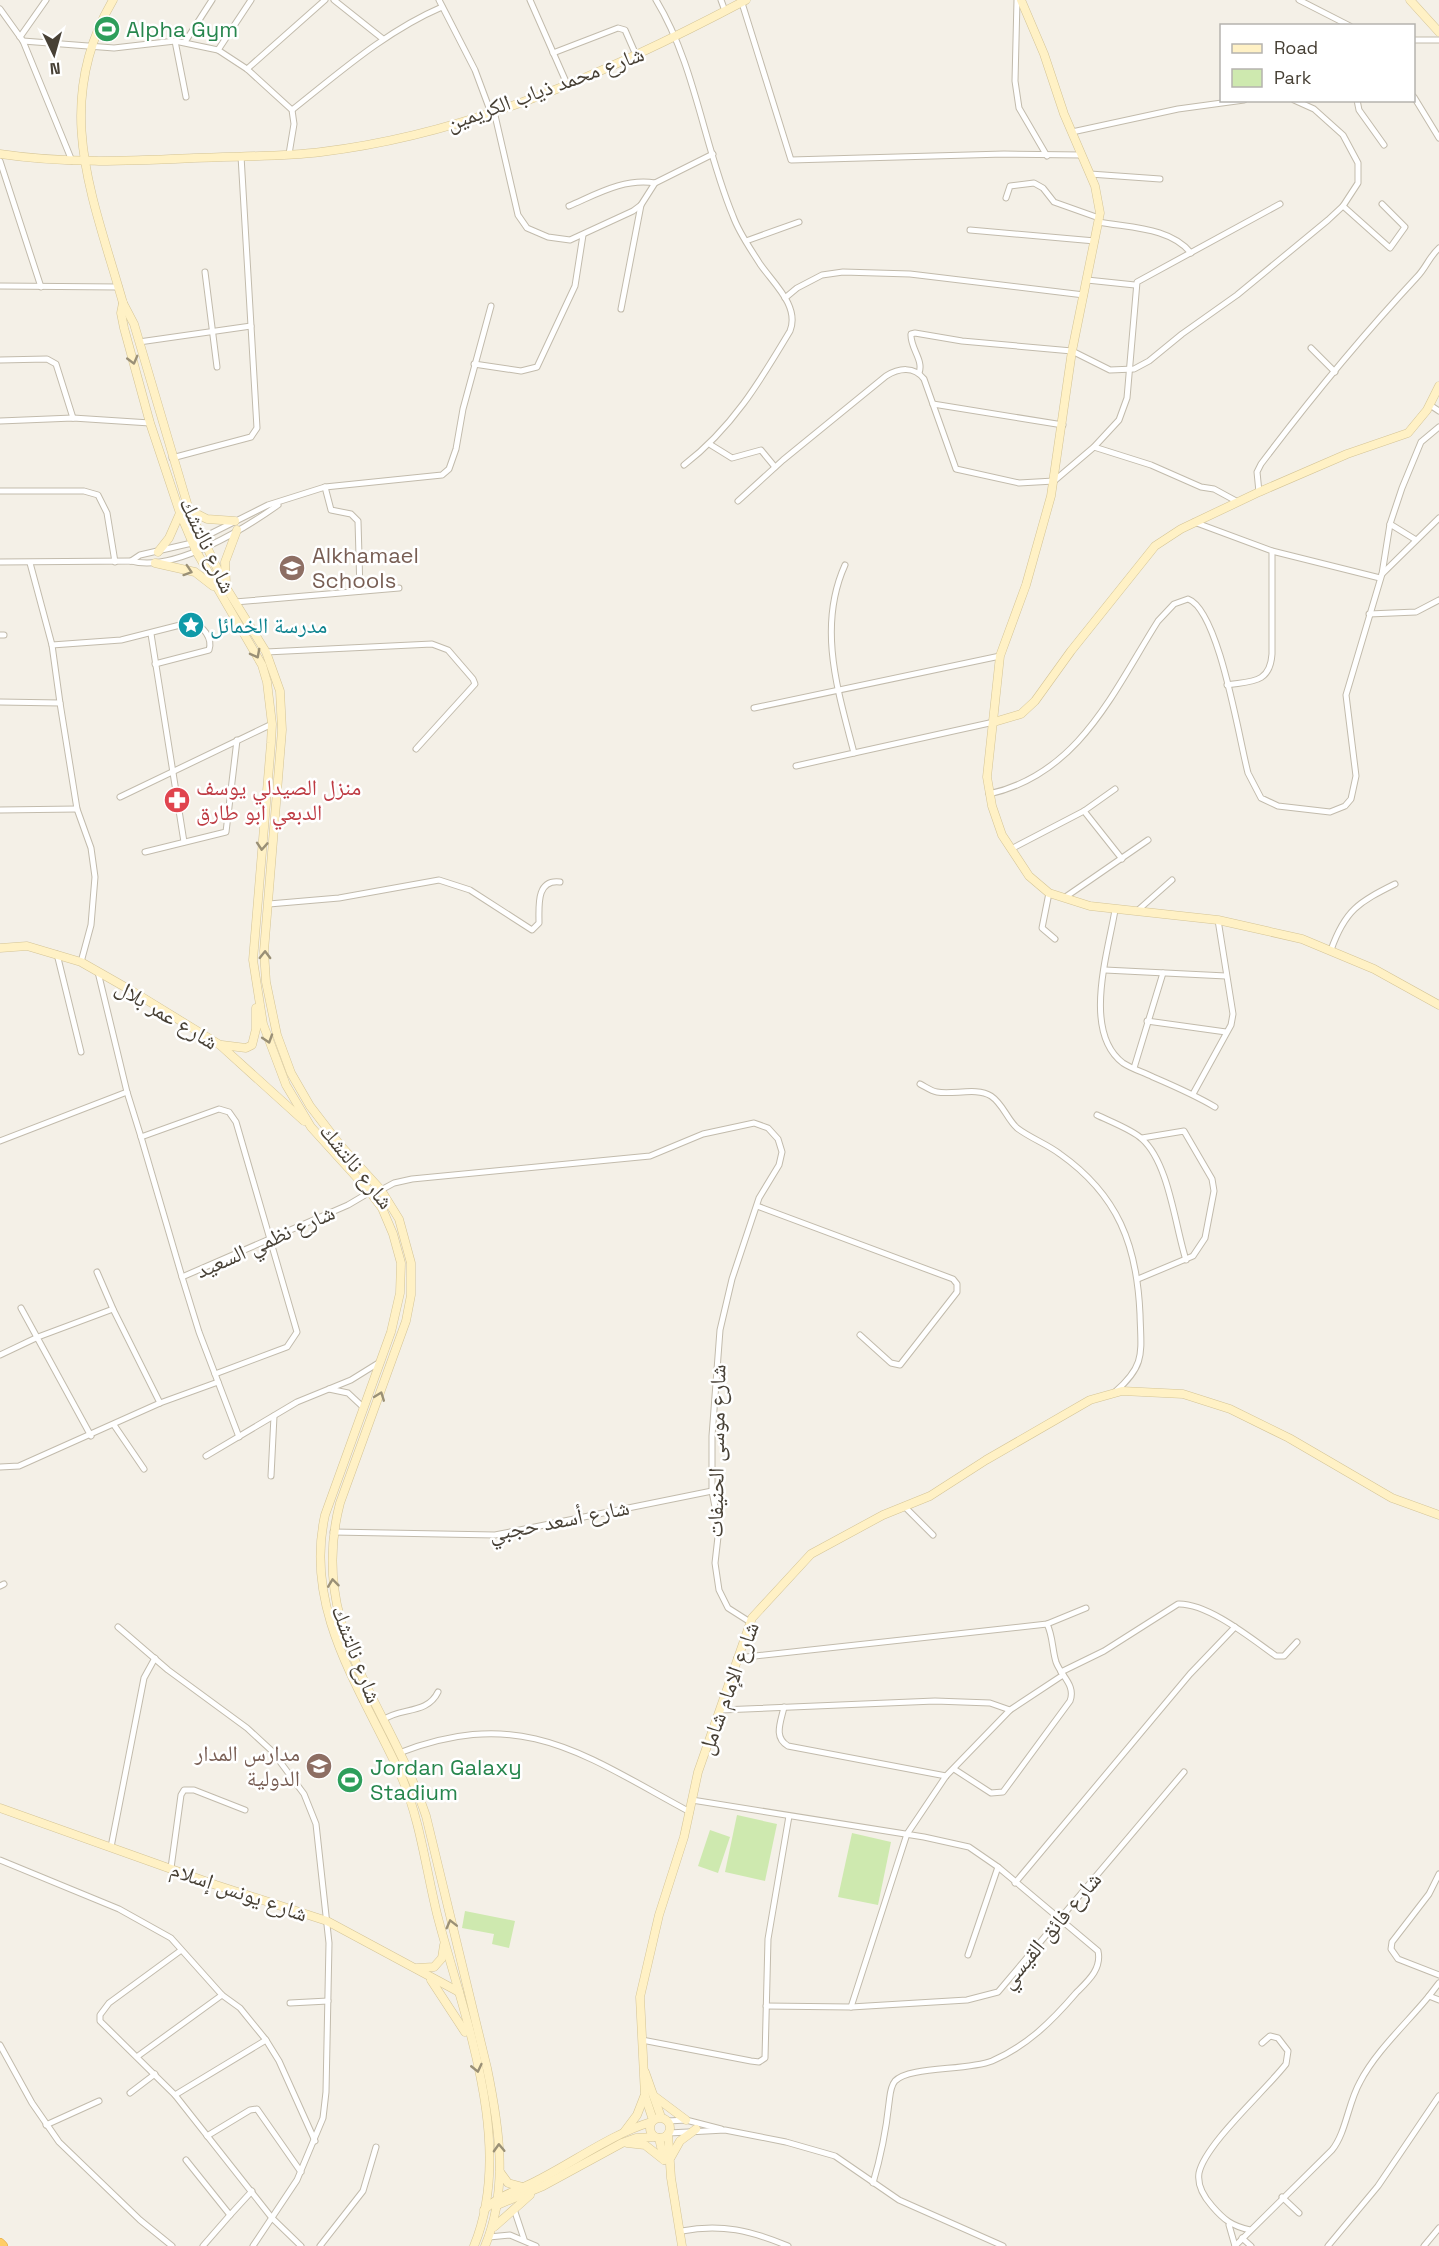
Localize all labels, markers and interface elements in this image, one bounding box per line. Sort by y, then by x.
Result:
sports icon: Alpha Gym [92,14,122,44]
place label: Alpha Gym [126,15,238,43]
north arrow [24,24,84,84]
legend [1220,24,1415,102]
text: Road [1274,36,1318,59]
street label: شارع محمد ذياب الكريمين [442,39,648,137]
text: N [49,58,62,79]
text: Park [1274,66,1312,89]
one-way arrow [126,354,138,365]
street label: شارع نالتشك [174,493,242,597]
place label: Alkhamael Schools [312,541,419,594]
school or university icon: Alkhamael Schools [277,553,307,583]
one-way arrow [182,563,193,576]
place icon: مدرسة الخمائل [176,610,206,640]
place label: مدرسة الخمائل [210,611,327,639]
one-way arrow [249,648,260,658]
place label: منزل الصيدلي يوسف الدبعي ابو طارق [196,773,361,830]
pharmacy icon: منزل الصيدلي يوسف الدبعي ابو طارق [162,785,192,815]
one-way arrow [256,842,269,851]
one-way arrow [259,950,271,959]
street label: شارع عمر بلال [111,972,223,1056]
one-way arrow [261,1033,273,1044]
street label: شارع نالتشك [314,1117,400,1215]
street label: شارع نظمي السعيد [191,1198,340,1287]
street label: شارع موسى الحنيفات [700,1364,732,1538]
one-way arrow [373,1391,385,1402]
street label: شارع أسعد حجبي [486,1493,632,1551]
one-way arrow [327,1578,339,1587]
street label: شارع نالتشك [326,1601,388,1707]
street label: شارع الإمام شامل [691,1618,766,1759]
place label: مدارس المدار الدولية [194,1739,300,1792]
school or university icon: مدارس المدار الدولية [304,1751,334,1781]
place label: Jordan Galaxy Stadium [370,1753,522,1806]
sports icon: Jordan Galaxy Stadium [335,1765,365,1795]
street label: شارع يونس إسلام [166,1854,311,1929]
street label: شارع فائق القيسي [993,1866,1110,1997]
one-way arrow [445,1919,458,1929]
one-way arrow [470,2062,483,2072]
one-way arrow [493,2143,505,2152]

